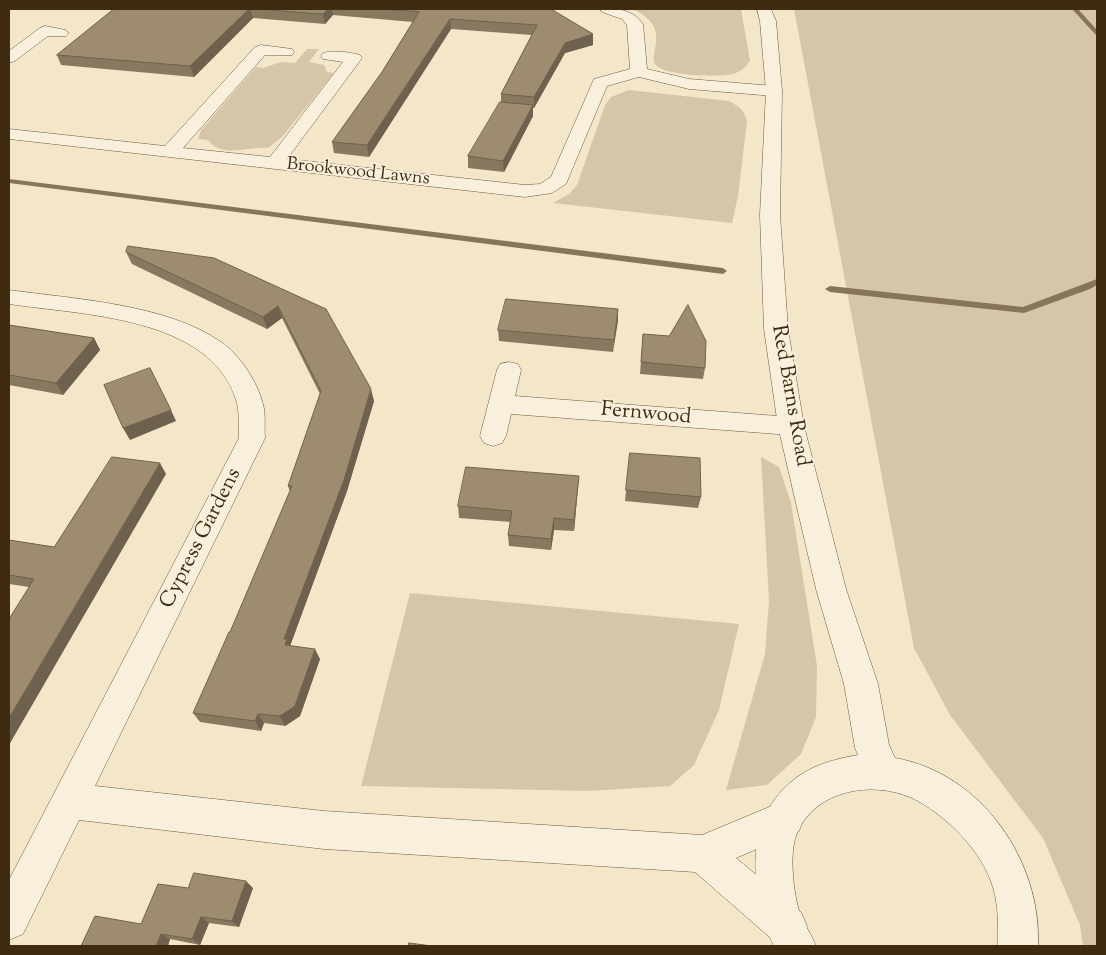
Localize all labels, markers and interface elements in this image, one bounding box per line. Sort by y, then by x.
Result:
street label: Brookwood Lawns [285,155,431,191]
street label: Red Barns Road [764,323,814,469]
street label: Fernwood [600,398,692,432]
street label: Cypress Gardens [156,465,248,613]

